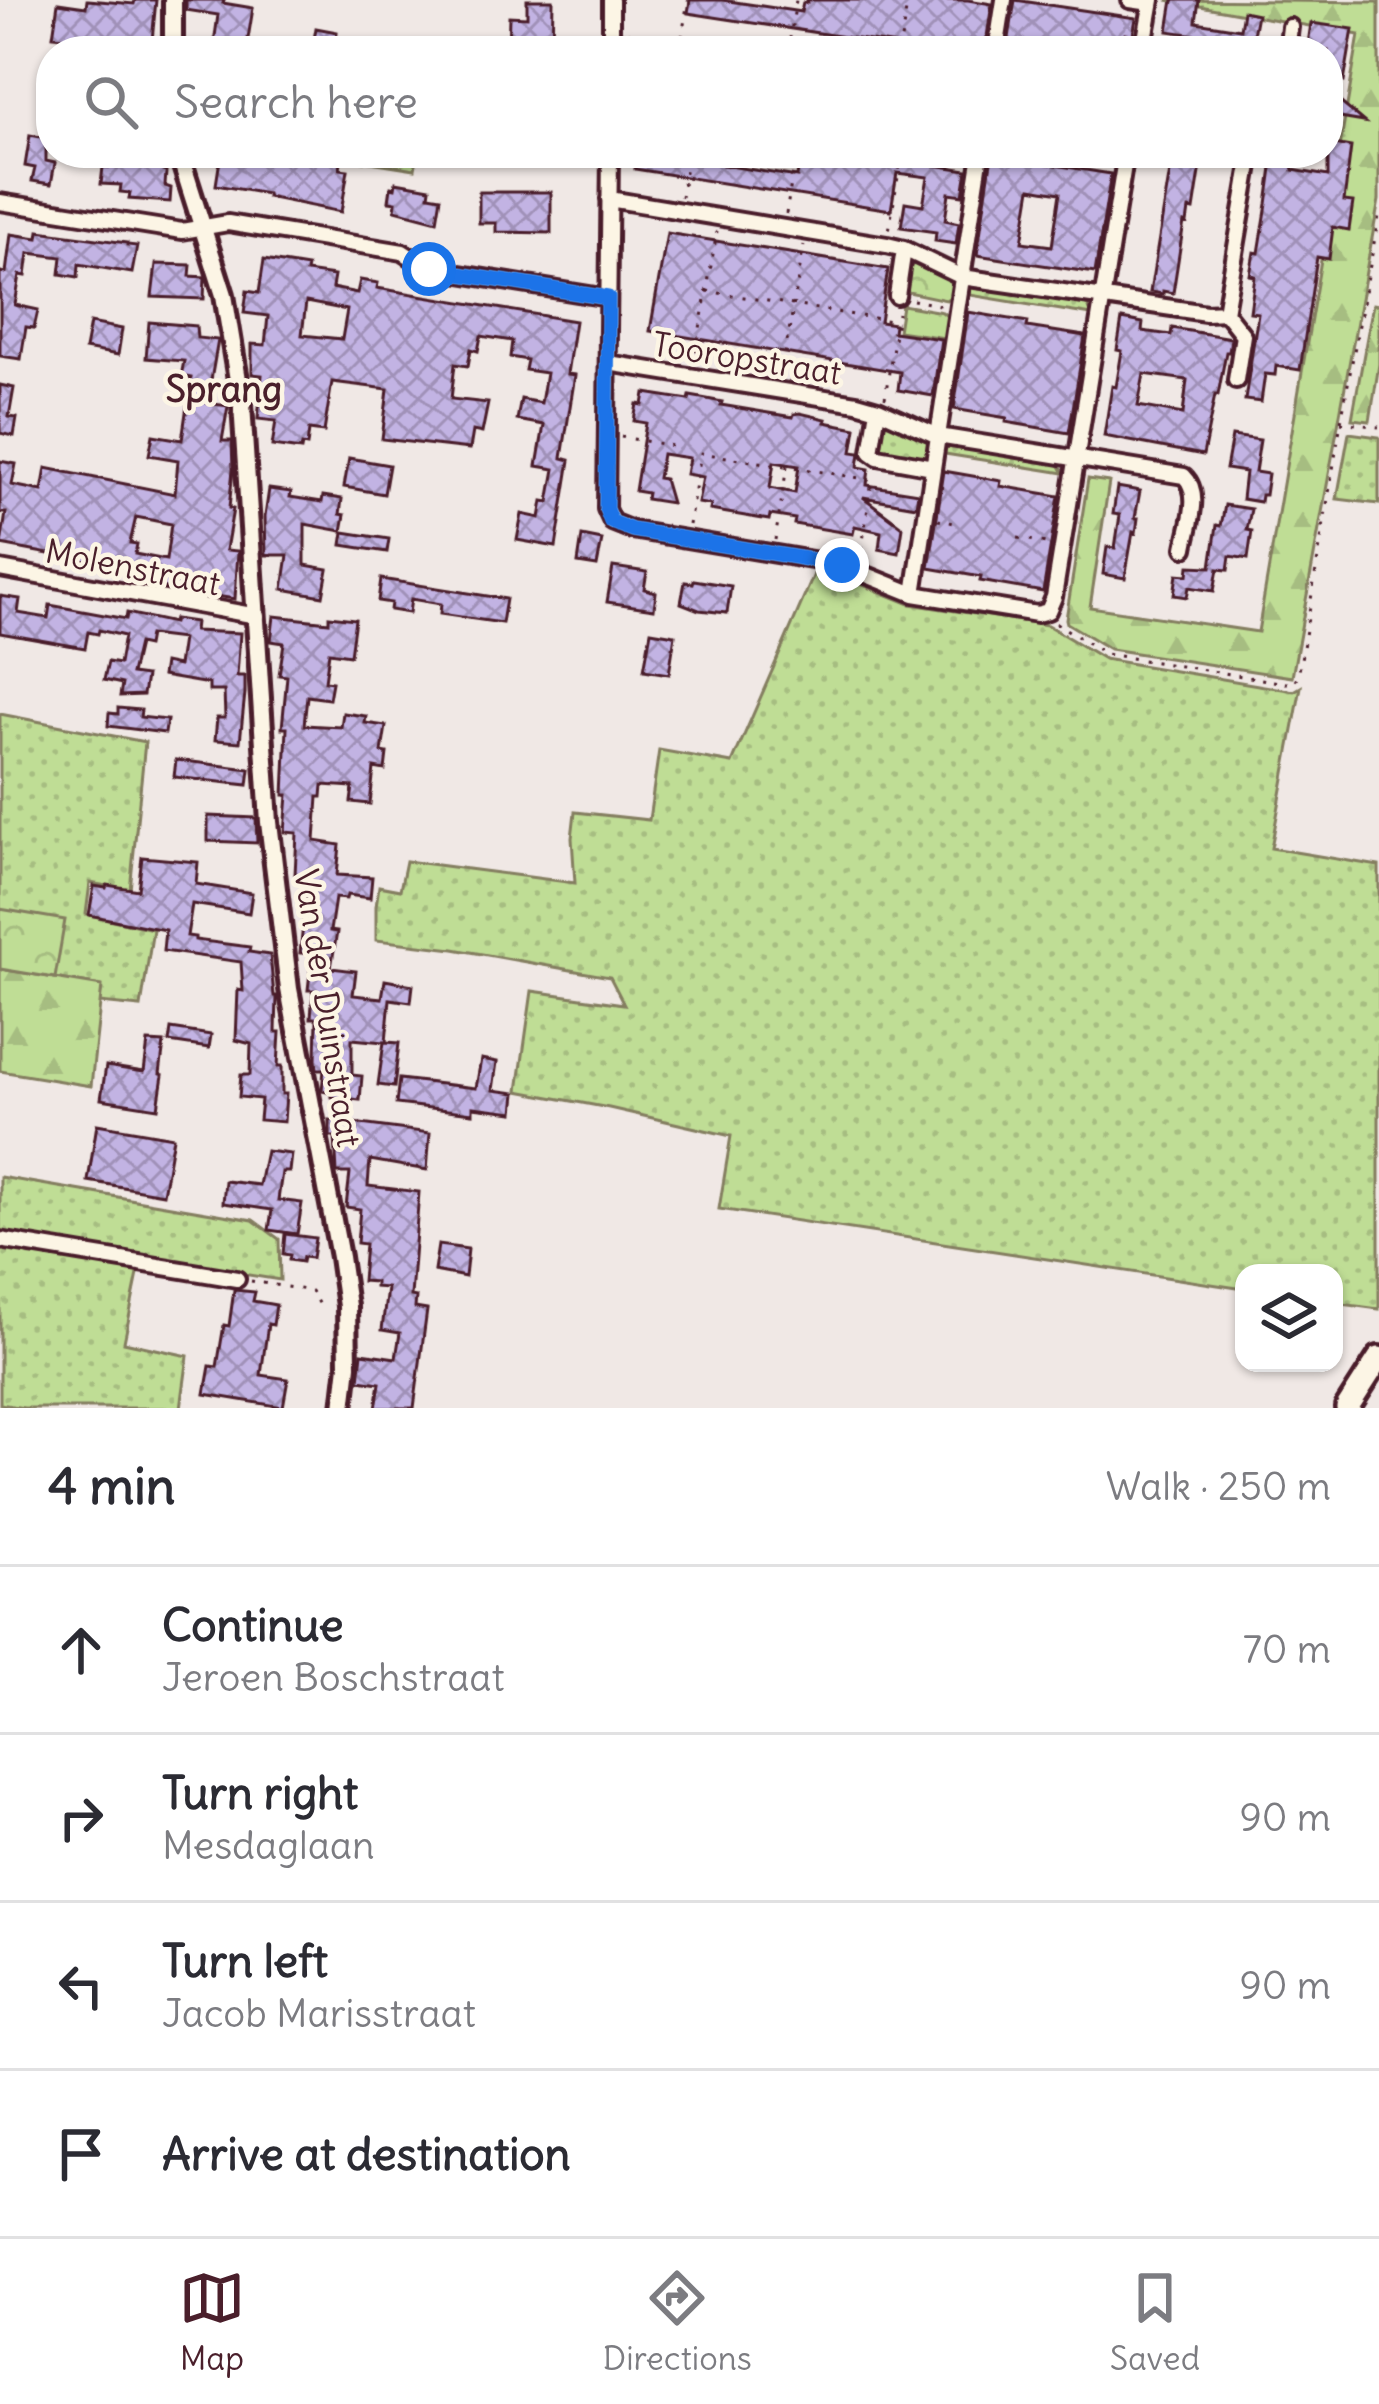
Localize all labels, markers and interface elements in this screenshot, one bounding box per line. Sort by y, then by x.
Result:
search box [36,36,1343,168]
icon: search [78,69,144,135]
text: Search here [174,74,418,130]
route start [402,242,456,296]
street label: Tooropstraat [650,322,844,394]
district label: Sprang [166,367,282,412]
street label: Molenstraat [42,529,224,605]
route end [815,538,869,592]
street label: Van der Duinstraat [285,866,371,1150]
map controls [1235,1264,1343,1372]
button: layers [1235,1264,1343,1372]
text: 4 min [48,1454,175,1518]
text: Walk · 250 m [1106,1462,1331,1511]
text: Continue [162,1597,344,1653]
icon: ahead [48,1617,114,1683]
text: 70 m [1243,1625,1331,1674]
text: Jeroen Boschstraat [162,1653,505,1702]
text: Turn right [162,1765,358,1821]
icon: right [48,1785,114,1851]
text: 90 m [1239,1793,1331,1842]
text: Mesdaglaan [162,1821,375,1870]
text: Turn left [162,1933,328,1989]
icon: left [48,1953,114,2019]
text: 90 m [1239,1961,1331,2010]
text: Jacob Marisstraat [162,1989,476,2038]
icon: arrive [48,2121,114,2187]
text: Arrive at destination [162,2126,571,2182]
tab: Map [179,2265,245,2379]
tab: Directions [603,2265,752,2379]
tab: Saved [1110,2265,1200,2379]

